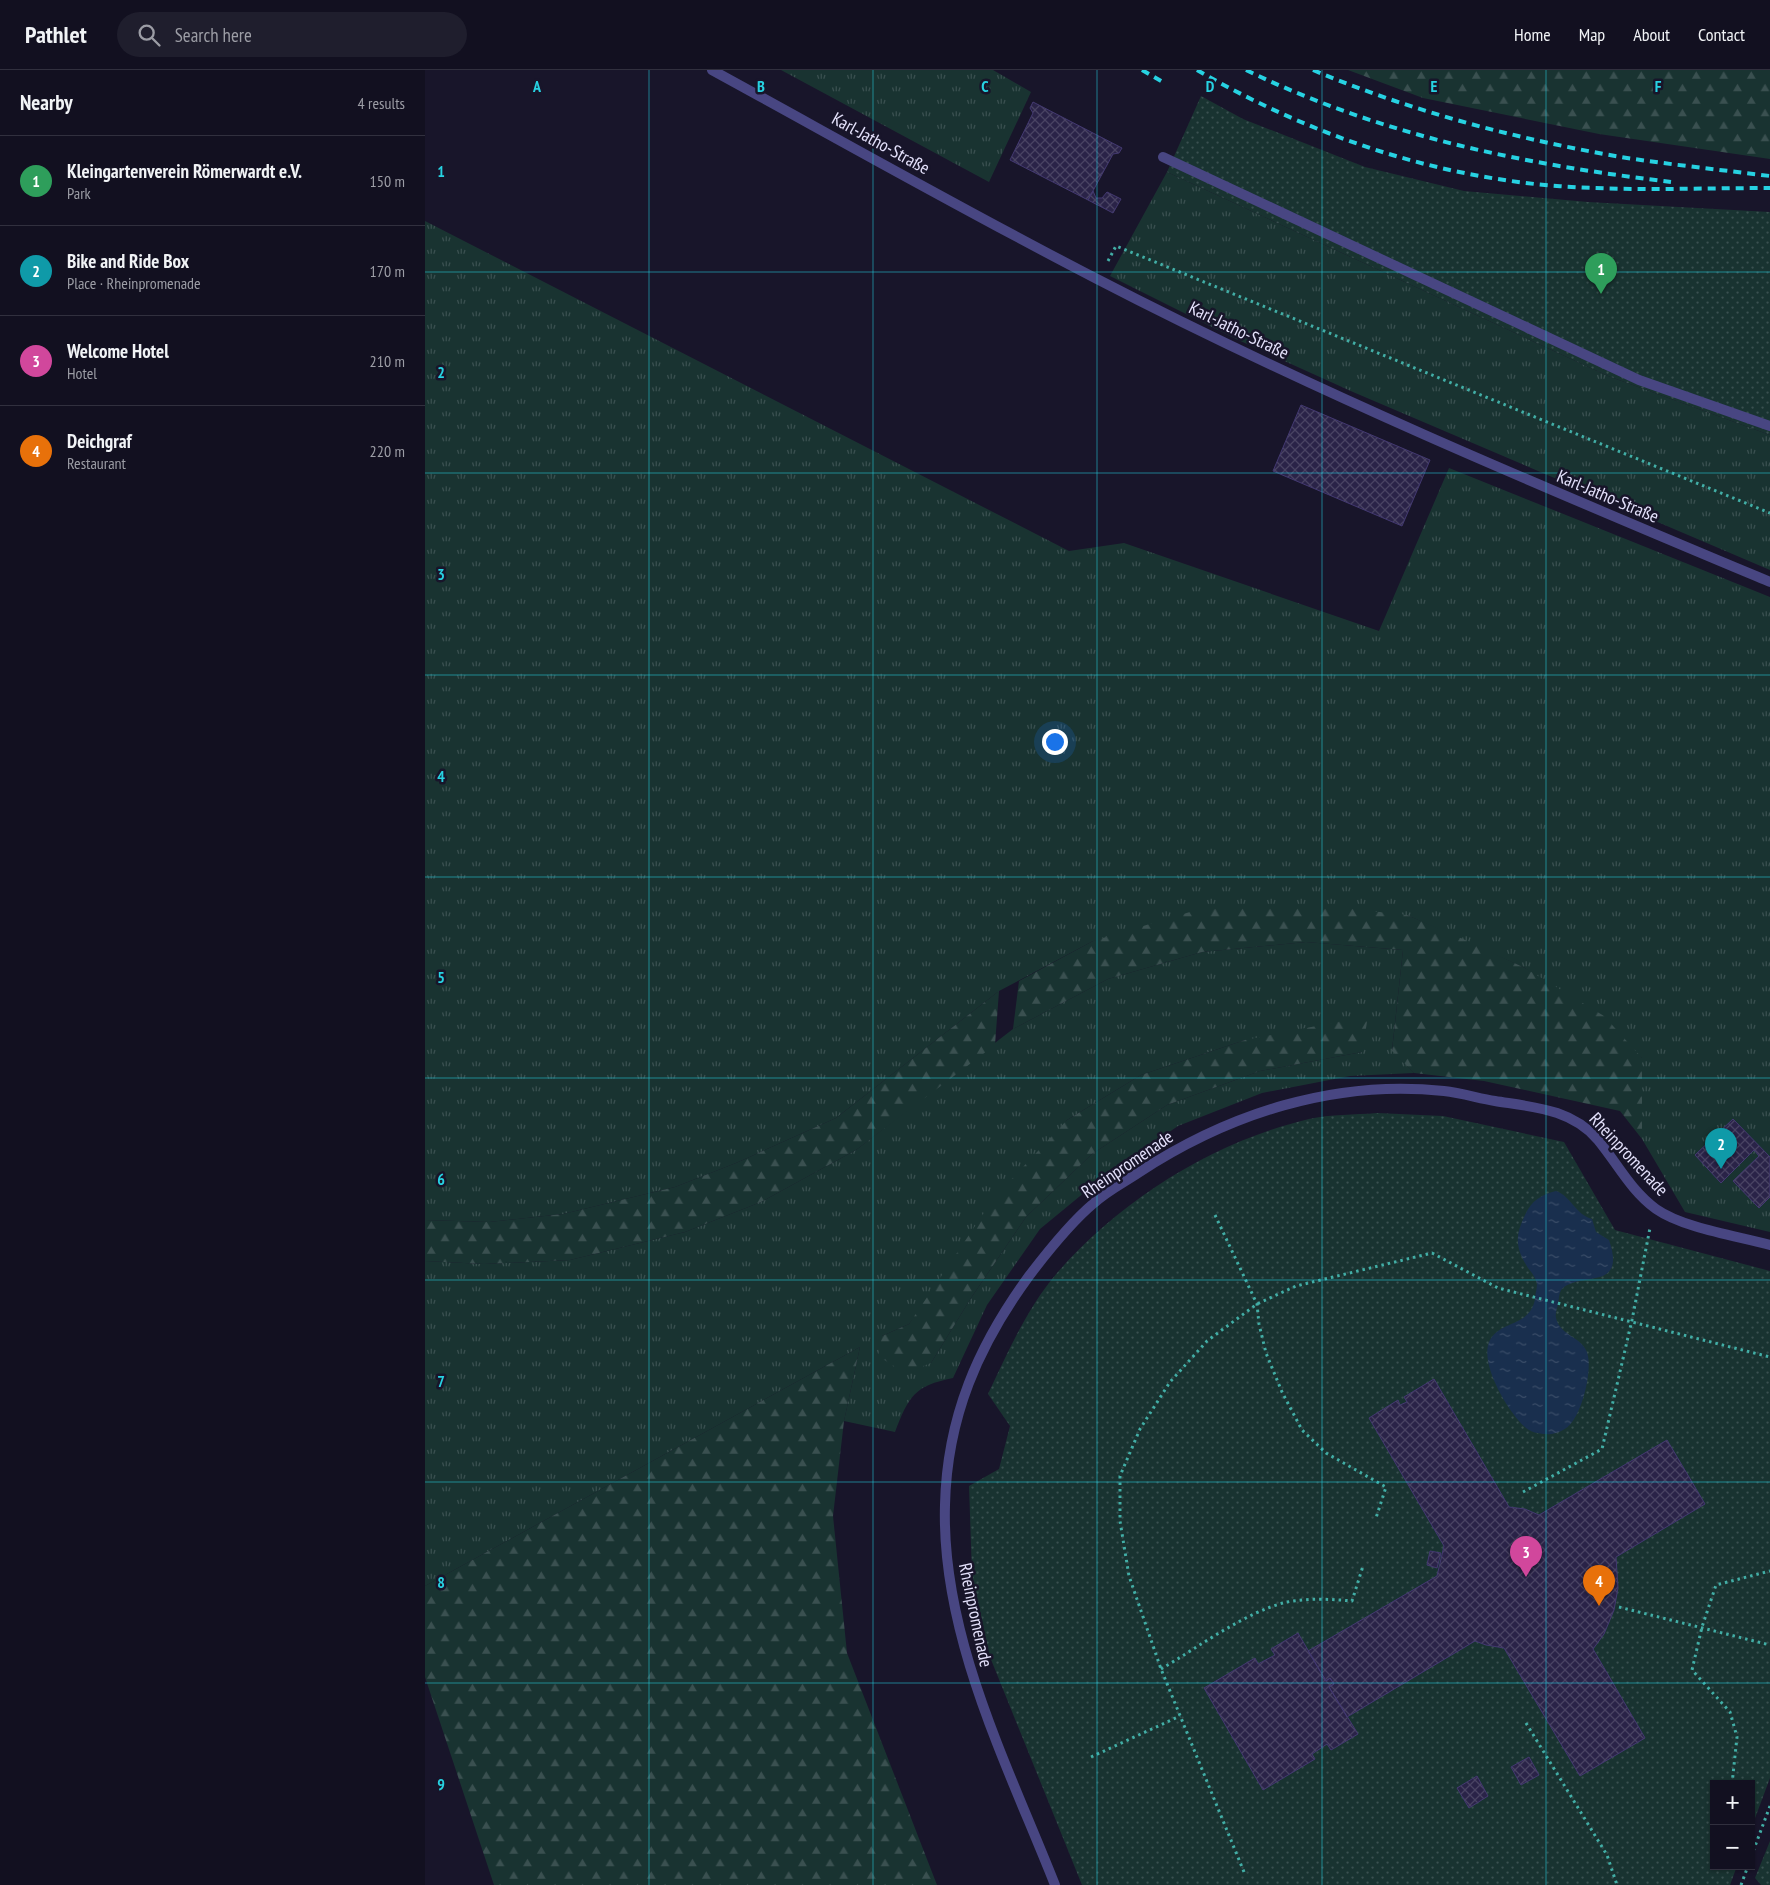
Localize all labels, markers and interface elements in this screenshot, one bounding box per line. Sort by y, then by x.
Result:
search box [117,12,467,57]
text: Pathlet [25,19,87,50]
icon: search [135,21,163,49]
text: Search here [175,23,252,47]
text: Home [1514,23,1551,46]
text: Map [1579,23,1605,46]
text: About [1633,23,1670,46]
text: Contact [1698,23,1745,46]
text: A [532,76,542,96]
text: B [757,76,765,96]
text: C [981,76,989,96]
text: D [1206,76,1215,96]
text: E [1431,76,1438,96]
text: F [1655,76,1662,96]
text: Nearby [20,89,73,116]
text: 4 results [358,93,405,113]
street label: Karl-Jatho-Straße [828,107,934,179]
text: Kleingartenverein Römerwardt e.V. [67,159,302,183]
text: 1 [437,161,445,181]
text: 1 [32,171,40,191]
text: 150 m [370,171,405,191]
text: Park [67,183,91,203]
text: Bike and Ride Box [67,249,189,273]
pin: 1 [1585,253,1617,294]
text: 2 [32,261,40,281]
text: 170 m [370,261,405,281]
text: Place · Rheinpromenade [67,273,201,293]
street label: Karl-Jatho-Straße [1185,296,1293,364]
text: Welcome Hotel [67,339,169,363]
text: 3 [32,351,40,371]
text: 210 m [370,351,405,371]
text: 2 [437,362,445,382]
text: Hotel [67,363,97,383]
text: Deichgraf [67,429,132,453]
text: 4 [32,441,40,461]
text: 220 m [370,441,405,461]
text: Restaurant [67,453,126,473]
street label: Karl-Jatho-Straße [1554,464,1662,528]
text: 3 [437,564,445,584]
your location [1042,729,1068,755]
text: 4 [437,766,445,786]
text: 5 [437,967,445,987]
street label: Rheinpromenade [1585,1107,1673,1201]
street label: Rheinpromenade [1077,1125,1177,1203]
pin: 2 [1705,1128,1737,1169]
text: 6 [437,1169,445,1189]
text: 7 [437,1371,445,1391]
pin: 3 [1510,1536,1542,1577]
street label: Rheinpromenade [954,1561,998,1669]
pin: 4 [1583,1565,1615,1606]
text: 8 [437,1572,445,1592]
text: 9 [437,1774,445,1794]
map controls [1710,1780,1755,1870]
button: + [1710,1780,1755,1825]
button: − [1710,1825,1755,1870]

